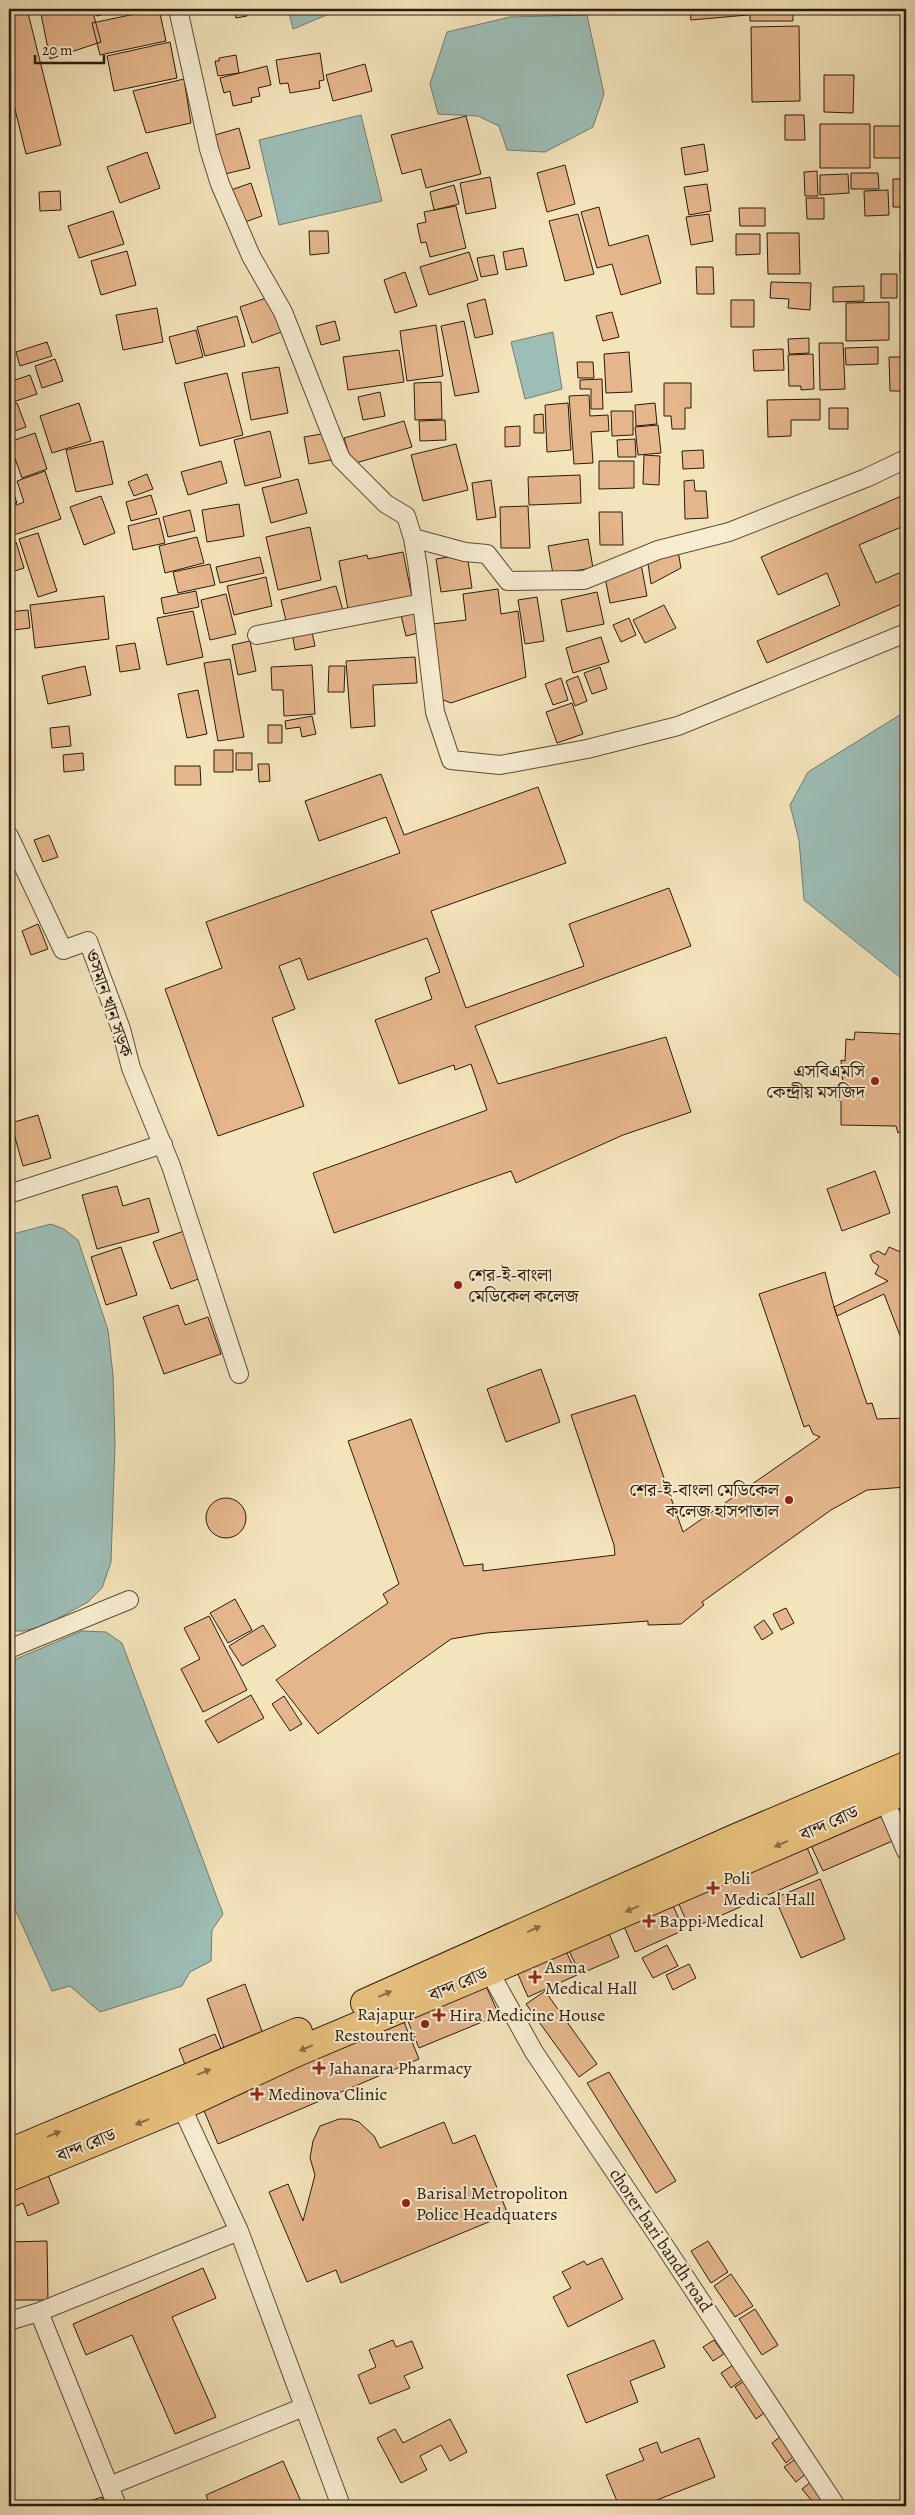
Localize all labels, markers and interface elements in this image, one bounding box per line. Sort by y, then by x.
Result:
scale bar [35,32,104,64]
text: 20 m [42,40,73,60]
street label: ওসমান খান সড়ক [79,946,139,1061]
place label: এসবিএমসি কেন্দ্রীয় মসজিদ [766,1059,866,1104]
marker: এসবিএমসি কেন্দ্রীয় মসজিদ [869,1075,881,1087]
place label: শের-ই-বাংলা মেডিকেল কলেজ [468,1263,580,1308]
marker: শের-ই-বাংলা মেডিকেল কলেজ [452,1279,464,1291]
place label: শের-ই-বাংলা মেডিকেল কলেজ হাসপাতাল [629,1478,780,1523]
marker: শের-ই-বাংলা মেডিকেল কলেজ হাসপাতাল [783,1494,795,1506]
street label: বান্দ রোড [795,1799,863,1847]
one-way arrow [774,1840,788,1848]
place label: Poli Medical Hall [723,1866,815,1911]
marker: Poli Medical Hall [707,1882,719,1894]
one-way arrow [625,1905,639,1913]
place label: Bappi Medical [659,1909,764,1933]
marker: Bappi Medical [643,1915,655,1927]
one-way arrow [527,1925,541,1933]
place label: Asma Medical Hall [544,1955,637,2000]
street label: বান্দ রোড [424,1961,492,2007]
marker: Asma Medical Hall [529,1971,541,1983]
one-way arrow [378,1990,393,1997]
place label: Rajapur Restourent [334,2002,415,2047]
place label: Hira Medicine House [449,2003,605,2027]
marker: Hira Medicine House [433,2009,445,2021]
marker: Rajapur Restourent [419,2018,431,2030]
one-way arrow [299,2045,313,2053]
place label: Jahanara Pharmacy [329,2056,472,2080]
marker: Jahanara Pharmacy [313,2062,325,2074]
one-way arrow [197,2067,211,2075]
place label: Medinova Clinic [268,2082,387,2106]
marker: Medinova Clinic [250,2087,264,2101]
one-way arrow [134,2118,149,2126]
street label: বান্দ রোড [52,2122,120,2168]
one-way arrow [47,2130,62,2138]
street label: chorer bari bandh road [604,2163,718,2317]
place label: Barisal Metropoliton Police Headquaters [416,2181,568,2226]
marker: Barisal Metropoliton Police Headquaters [400,2197,412,2209]

